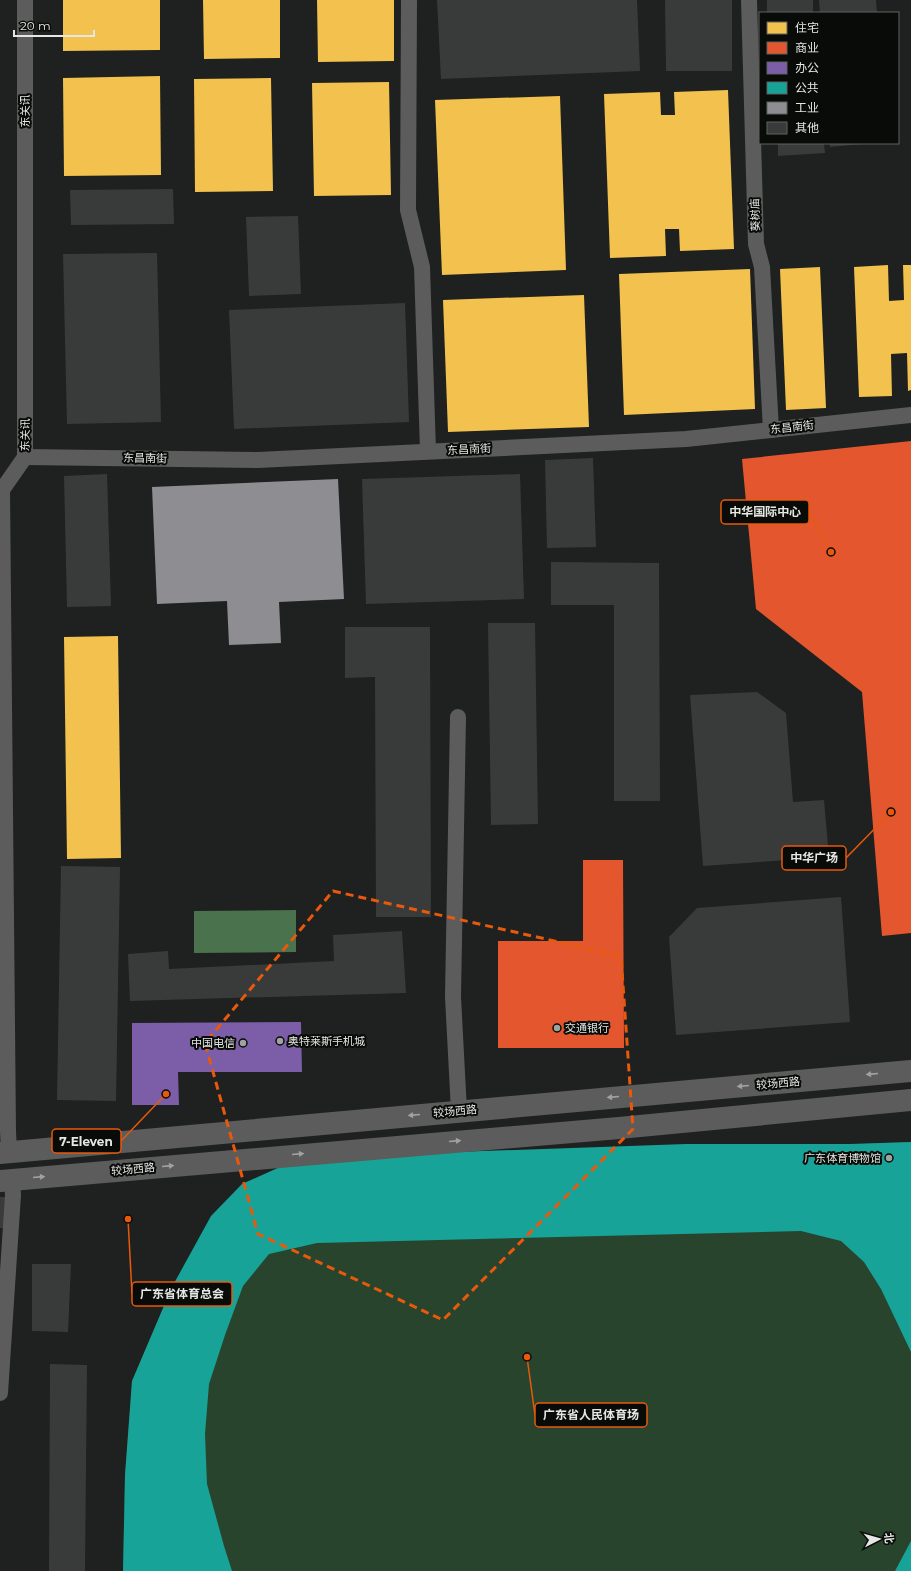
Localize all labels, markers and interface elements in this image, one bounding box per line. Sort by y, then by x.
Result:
scale bar [14,12,94,38]
legend [759,12,899,144]
text: 20 m [20,18,51,33]
text: 住宅 [795,20,819,35]
text: 商业 [795,40,819,55]
text: 办公 [795,60,819,75]
text: 公共 [795,80,819,95]
street label: 东关讯 [18,95,32,128]
text: 工业 [795,100,819,115]
text: 其他 [795,120,819,135]
street label: 葵树庙 [747,198,763,232]
street label: 东关讯 [18,418,32,452]
street label: 东昌南街 [769,418,815,436]
street label: 东昌南街 [447,441,491,457]
street label: 东昌南街 [123,451,167,465]
callout: 中华国际中心 [721,500,809,524]
text: 中华国际中心 [729,504,801,519]
callout: 中华广场 [782,846,846,870]
text: 中华广场 [790,850,838,865]
place label: 交通银行 [565,1021,609,1035]
marker: 交通银行 [552,1023,562,1033]
place label: 奥特莱斯手机城 [288,1034,365,1048]
place label: 中国电信 [191,1036,235,1050]
marker: 奥特莱斯手机城 [275,1036,285,1046]
marker: 中国电信 [238,1038,248,1048]
one-way arrow [866,1071,878,1078]
street label: 较场西路 [755,1074,801,1092]
one-way arrow [737,1082,749,1089]
one-way arrow [607,1094,619,1100]
street label: 较场西路 [432,1102,478,1120]
one-way arrow [408,1111,420,1118]
callout: 7-Eleven [52,1129,121,1153]
text: 7-Eleven [59,1134,113,1149]
one-way arrow [449,1138,461,1145]
one-way arrow [292,1151,304,1158]
place label: 广东体育博物馆 [804,1151,881,1165]
marker: 广东体育博物馆 [884,1153,894,1163]
street label: 较场西路 [110,1160,156,1178]
one-way arrow [162,1162,174,1169]
one-way arrow [33,1174,45,1181]
callout: 广东省体育总会 [132,1282,232,1306]
text: 广东省体育总会 [140,1286,224,1301]
callout: 广东省人民体育场 [535,1403,647,1427]
text: 广东省人民体育场 [543,1407,639,1422]
north arrow [859,1519,899,1559]
text: 北 [881,1532,896,1544]

